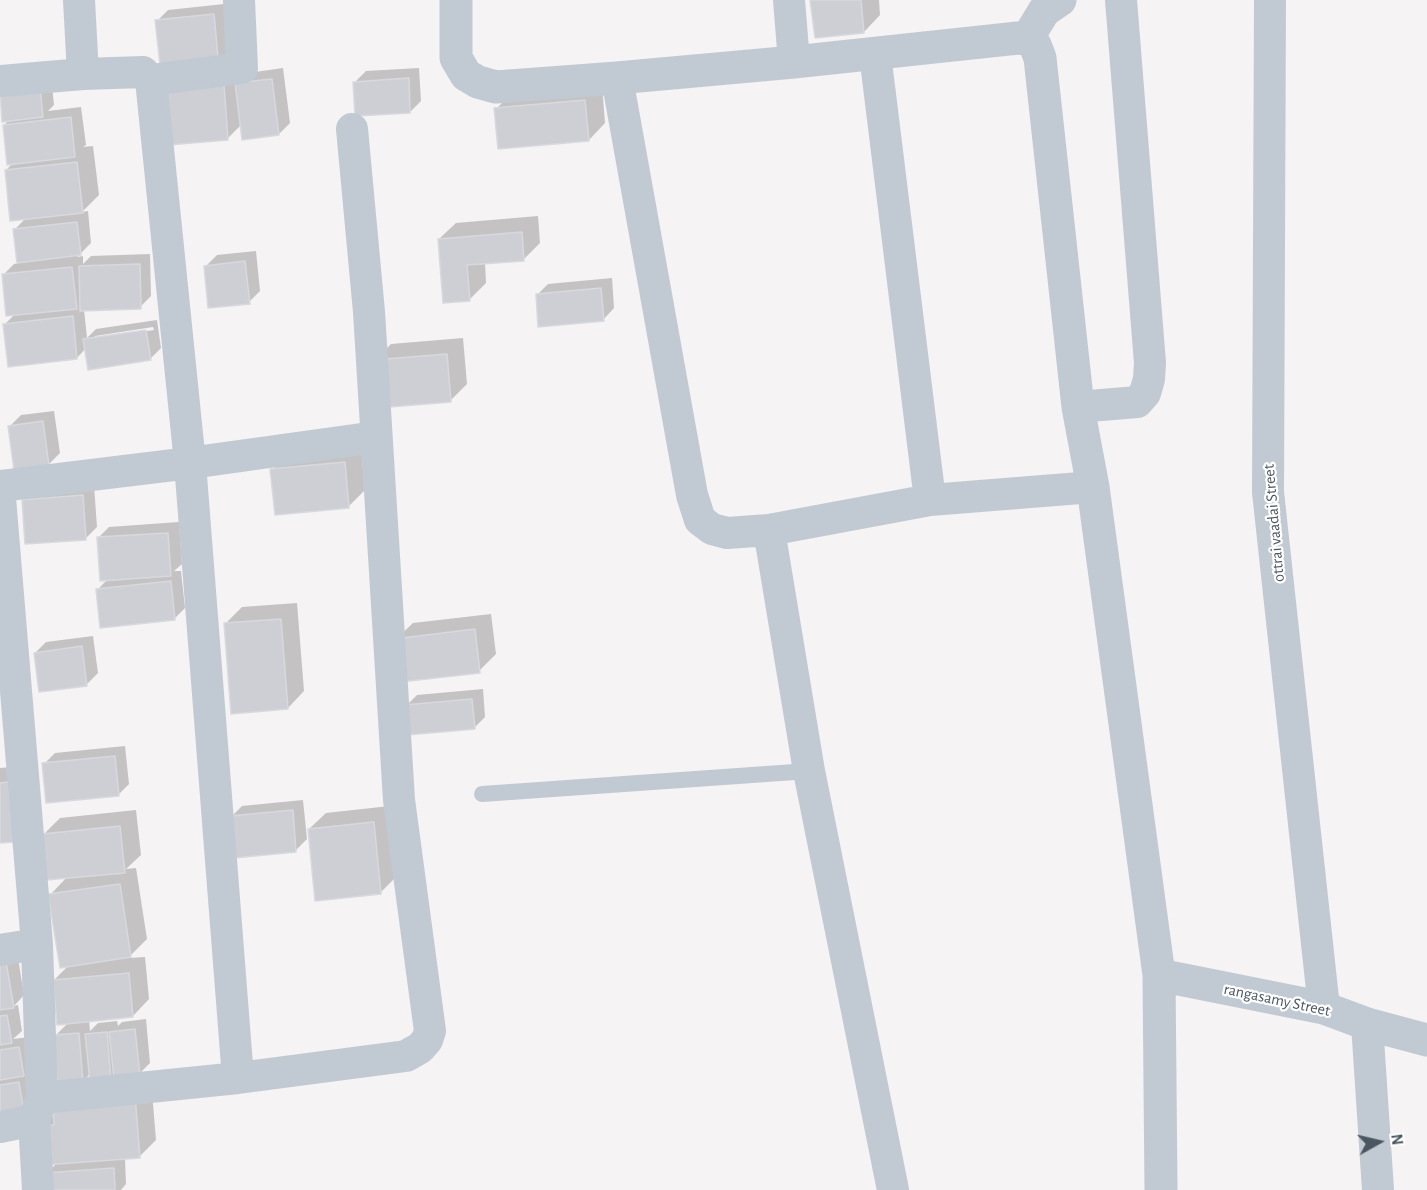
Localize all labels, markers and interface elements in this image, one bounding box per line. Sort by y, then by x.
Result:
street label: ottrai vaadai Street [1259,463,1289,583]
street label: rangasamy Street [1222,979,1332,1021]
north arrow [1349,1112,1409,1172]
text: N [1388,1133,1406,1146]

